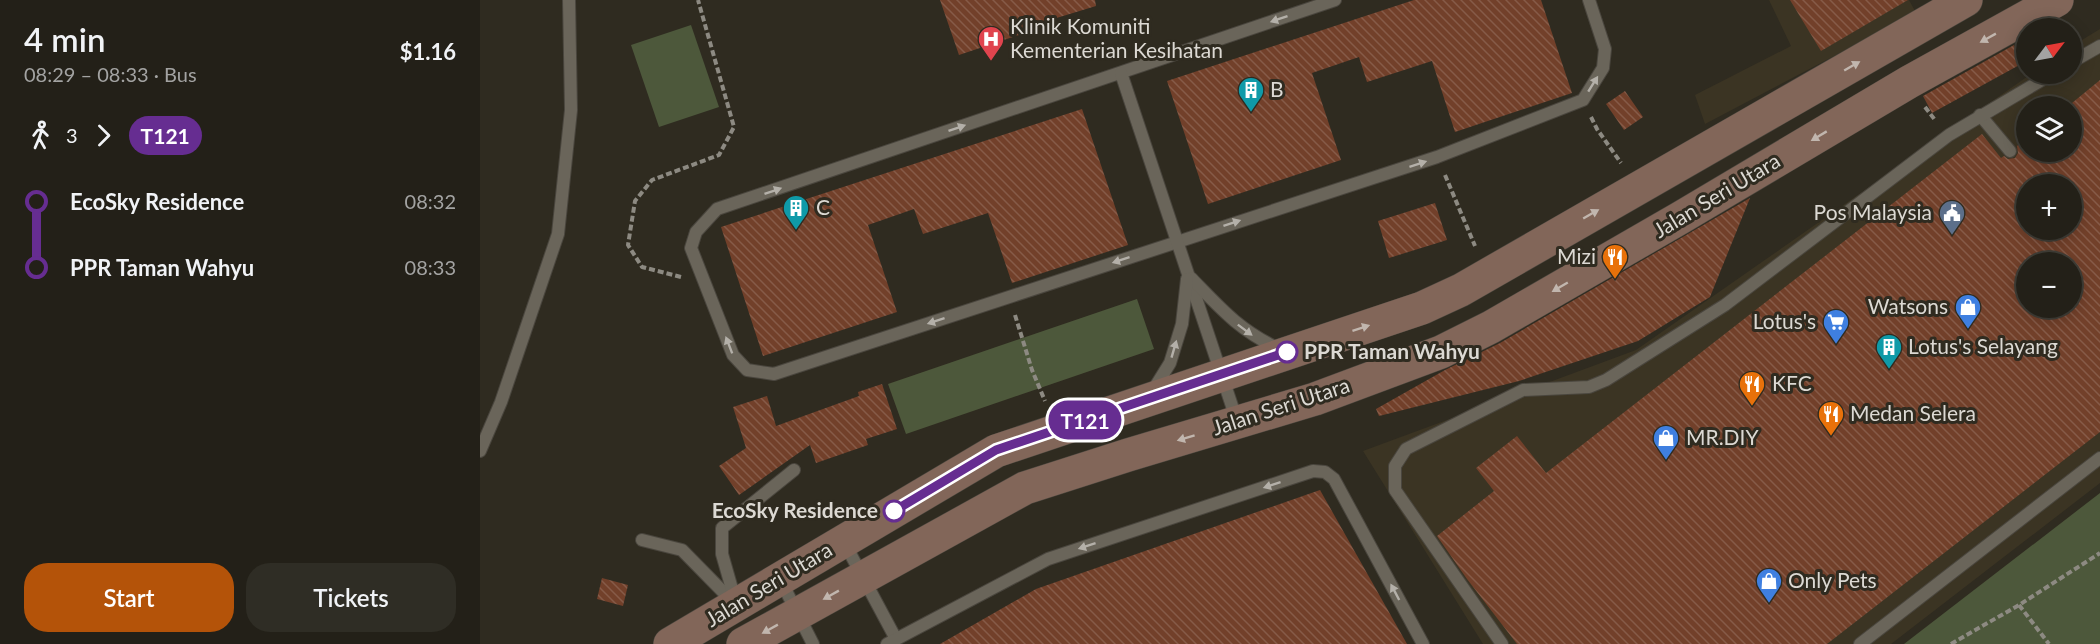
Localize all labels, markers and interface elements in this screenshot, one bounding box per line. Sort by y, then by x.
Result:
place label: Klinik Komuniti Kementerian Kesihatan [1010,13,1223,62]
one-way arrow [1270,14,1288,24]
north arrow [2016,18,2082,84]
map controls [2016,18,2082,318]
text: 4 min [24,19,105,59]
hospital icon: Klinik Komuniti Kementerian Kesihatan [976,24,1006,62]
one-way arrow [1980,33,1996,44]
text: $1.16 [400,38,456,65]
one-way arrow [1844,60,1860,71]
text: 08:29 – 08:33 · Bus [24,62,197,86]
building icon: B [1236,75,1266,113]
place label: B [1270,76,1284,101]
one-way arrow [1587,76,1598,92]
button: layers [2016,96,2082,162]
icon: walk [24,119,57,152]
icon: forward [87,119,120,152]
text: 3 [66,123,78,147]
text: T121 [141,123,190,148]
one-way arrow [948,123,966,132]
one-way arrow [1811,130,1827,141]
street label: Jalan Seri Utara [1649,147,1784,242]
one-way arrow [1409,158,1427,168]
button: + [2016,174,2082,240]
one-way arrow [764,185,782,195]
text: EcoSky Residence [70,188,244,215]
text: 08:32 [405,189,456,213]
building icon: C [781,193,811,231]
place label: C [816,194,830,219]
public building icon: Pos Malaysia [1937,198,1967,236]
place label: Pos Malaysia [1814,199,1932,224]
one-way arrow [1583,209,1600,219]
one-way arrow [1223,218,1241,228]
restaurant icon: Mizi [1600,242,1630,280]
place label: Mizi [1557,243,1596,268]
button: − [2016,252,2082,318]
text: PPR Taman Wahyu [70,254,254,281]
text: 08:33 [405,255,456,279]
one-way arrow [1112,255,1130,265]
one-way arrow [1552,282,1568,293]
shop icon: Watsons [1953,292,1983,330]
place label: Watsons [1868,293,1948,318]
supermarket icon: Lotus's [1821,307,1851,345]
place label: Lotus's [1753,308,1816,333]
one-way arrow [927,316,945,326]
one-way arrow [1237,323,1253,336]
one-way arrow [1352,323,1370,332]
building icon: Lotus's Selayang [1874,332,1904,370]
place label: Lotus's Selayang [1908,333,2058,358]
one-way arrow [724,336,734,354]
place label: PPR Taman Wahyu [1304,338,1480,363]
one-way arrow [1170,340,1180,358]
marker: PPR Taman Wahyu [1276,341,1298,363]
restaurant icon: KFC [1737,369,1767,407]
place label: KFC [1772,370,1812,395]
street label: Jalan Seri Utara [1209,372,1352,440]
restaurant icon: Medan Selera [1816,399,1846,437]
line badge: T121 [1043,400,1127,440]
place label: Medan Selera [1850,400,1976,425]
text: T121 [1060,408,1110,433]
shop icon: MR.DIY [1651,423,1681,461]
place label: MR.DIY [1686,424,1759,449]
one-way arrow [1177,434,1195,443]
one-way arrow [1263,480,1281,490]
place label: EcoSky Residence [712,497,878,522]
marker: EcoSky Residence [883,500,905,522]
street label: Jalan Seri Utara [701,536,836,631]
one-way arrow [1078,542,1096,551]
button: Start [24,563,234,632]
button: Tickets [246,563,456,632]
shop icon: Only Pets [1754,566,1784,604]
place label: Only Pets [1788,567,1877,592]
one-way arrow [1390,584,1400,601]
one-way arrow [822,590,839,600]
one-way arrow [762,623,779,633]

